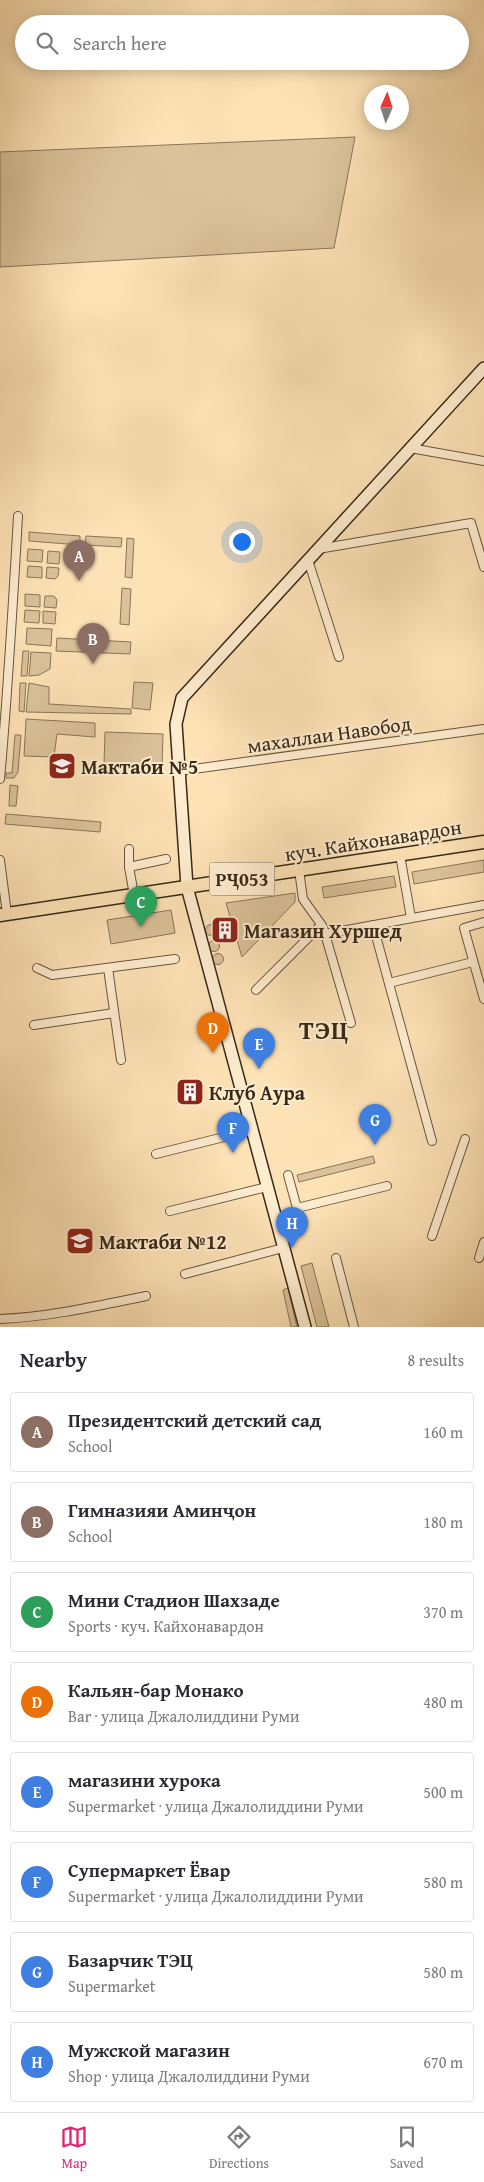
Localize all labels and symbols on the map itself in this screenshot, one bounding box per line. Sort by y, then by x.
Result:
north arrow [364,85,409,130]
your location [229,529,255,555]
pin: A [63,540,95,581]
pin: B [77,623,109,664]
street label: махаллаи Навобод [245,708,413,760]
school or university icon: Мактаби №5 [47,751,77,781]
place label: Мактаби №5 [81,752,198,781]
street label: куч. Кайхонавардон [283,812,464,868]
road number: РҶ053 [210,862,274,896]
pin: C [125,886,157,927]
building icon: Магазин Хуршед [210,915,240,945]
place label: Магазин Хуршед [244,916,402,945]
pin: D [197,1012,229,1053]
district label: ТЭЦ [299,1012,349,1048]
pin: E [243,1028,275,1069]
building icon: Клуб Аура [175,1077,205,1107]
place label: Клуб Аура [209,1078,306,1107]
pin: G [359,1104,391,1145]
pin: F [217,1112,249,1153]
pin: H [276,1207,308,1248]
school or university icon: Мактаби №12 [65,1226,95,1256]
place label: Мактаби №12 [99,1227,227,1256]

